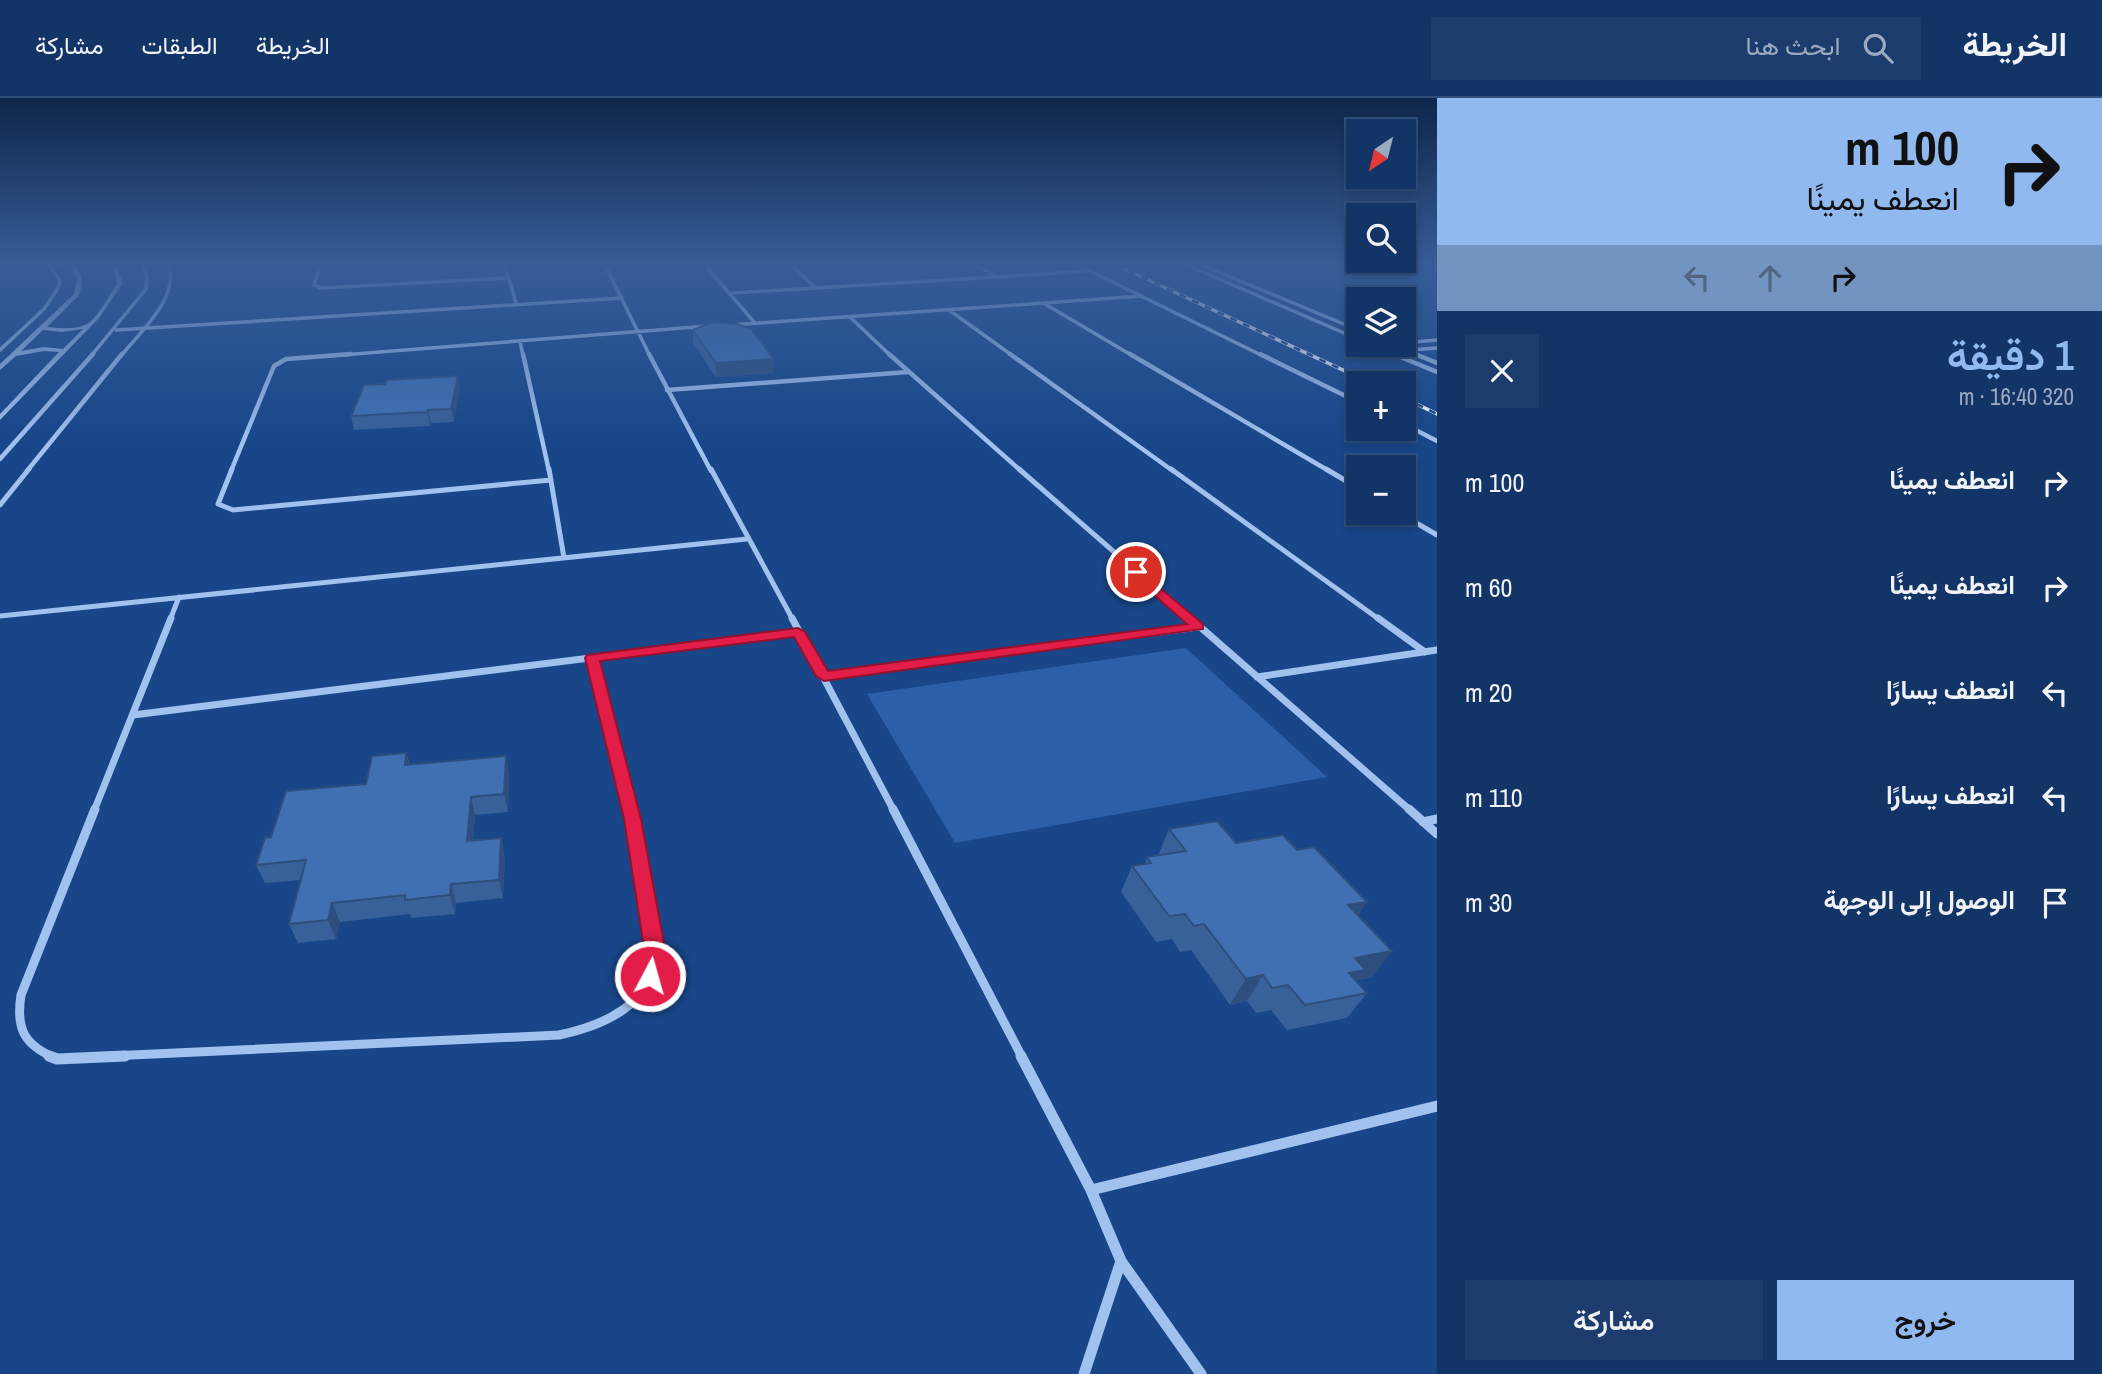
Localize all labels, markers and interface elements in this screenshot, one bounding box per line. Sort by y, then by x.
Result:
search box [1431,17,1921,80]
text: الخريطة [1963,22,2067,66]
text: ابحث هنا [1745,28,1841,63]
text: مشاركة [35,29,103,61]
text: الطبقات [141,29,218,61]
text: الخريطة [256,29,330,61]
icon: search [1859,29,1897,67]
text: 100 m [1845,114,1959,180]
north arrow [1346,119,1416,189]
map controls [1346,119,1416,525]
icon: right [1983,126,2074,217]
text: انعطف يمينًا [1806,177,1959,220]
button: search [1346,203,1416,273]
icon: left [1678,259,1716,297]
icon: ahead [1751,259,1789,297]
icon: right [1824,259,1862,297]
button: layers [1346,287,1416,357]
text: 1 دقيقة [1947,327,2074,383]
button: close [1465,334,1539,408]
button: + [1346,371,1416,441]
text: 320 m · 16:40 [1959,381,2074,412]
button: − [1346,455,1416,525]
text: انعطف يمينًا [1889,462,2015,497]
icon: right [2036,464,2074,502]
text: 100 m [1465,465,1524,500]
pin [1106,542,1166,602]
icon: arrive [1117,553,1155,591]
text: انعطف يمينًا [1889,567,2015,602]
icon: right [2036,569,2074,607]
text: 60 m [1465,570,1512,605]
text: انعطف يسارًا [1886,672,2015,707]
icon: left [2036,674,2074,712]
text: 20 m [1465,675,1512,710]
text: انعطف يسارًا [1886,777,2015,812]
icon: left [2036,779,2074,817]
text: 110 m [1465,780,1523,815]
text: الوصول إلى الوجهة [1823,882,2015,917]
icon: arrive [2036,884,2074,922]
text: 30 m [1465,885,1512,920]
position arrow [613,939,687,1013]
button: مشاركة [1465,1280,1763,1360]
button: خروج [1777,1280,2074,1360]

